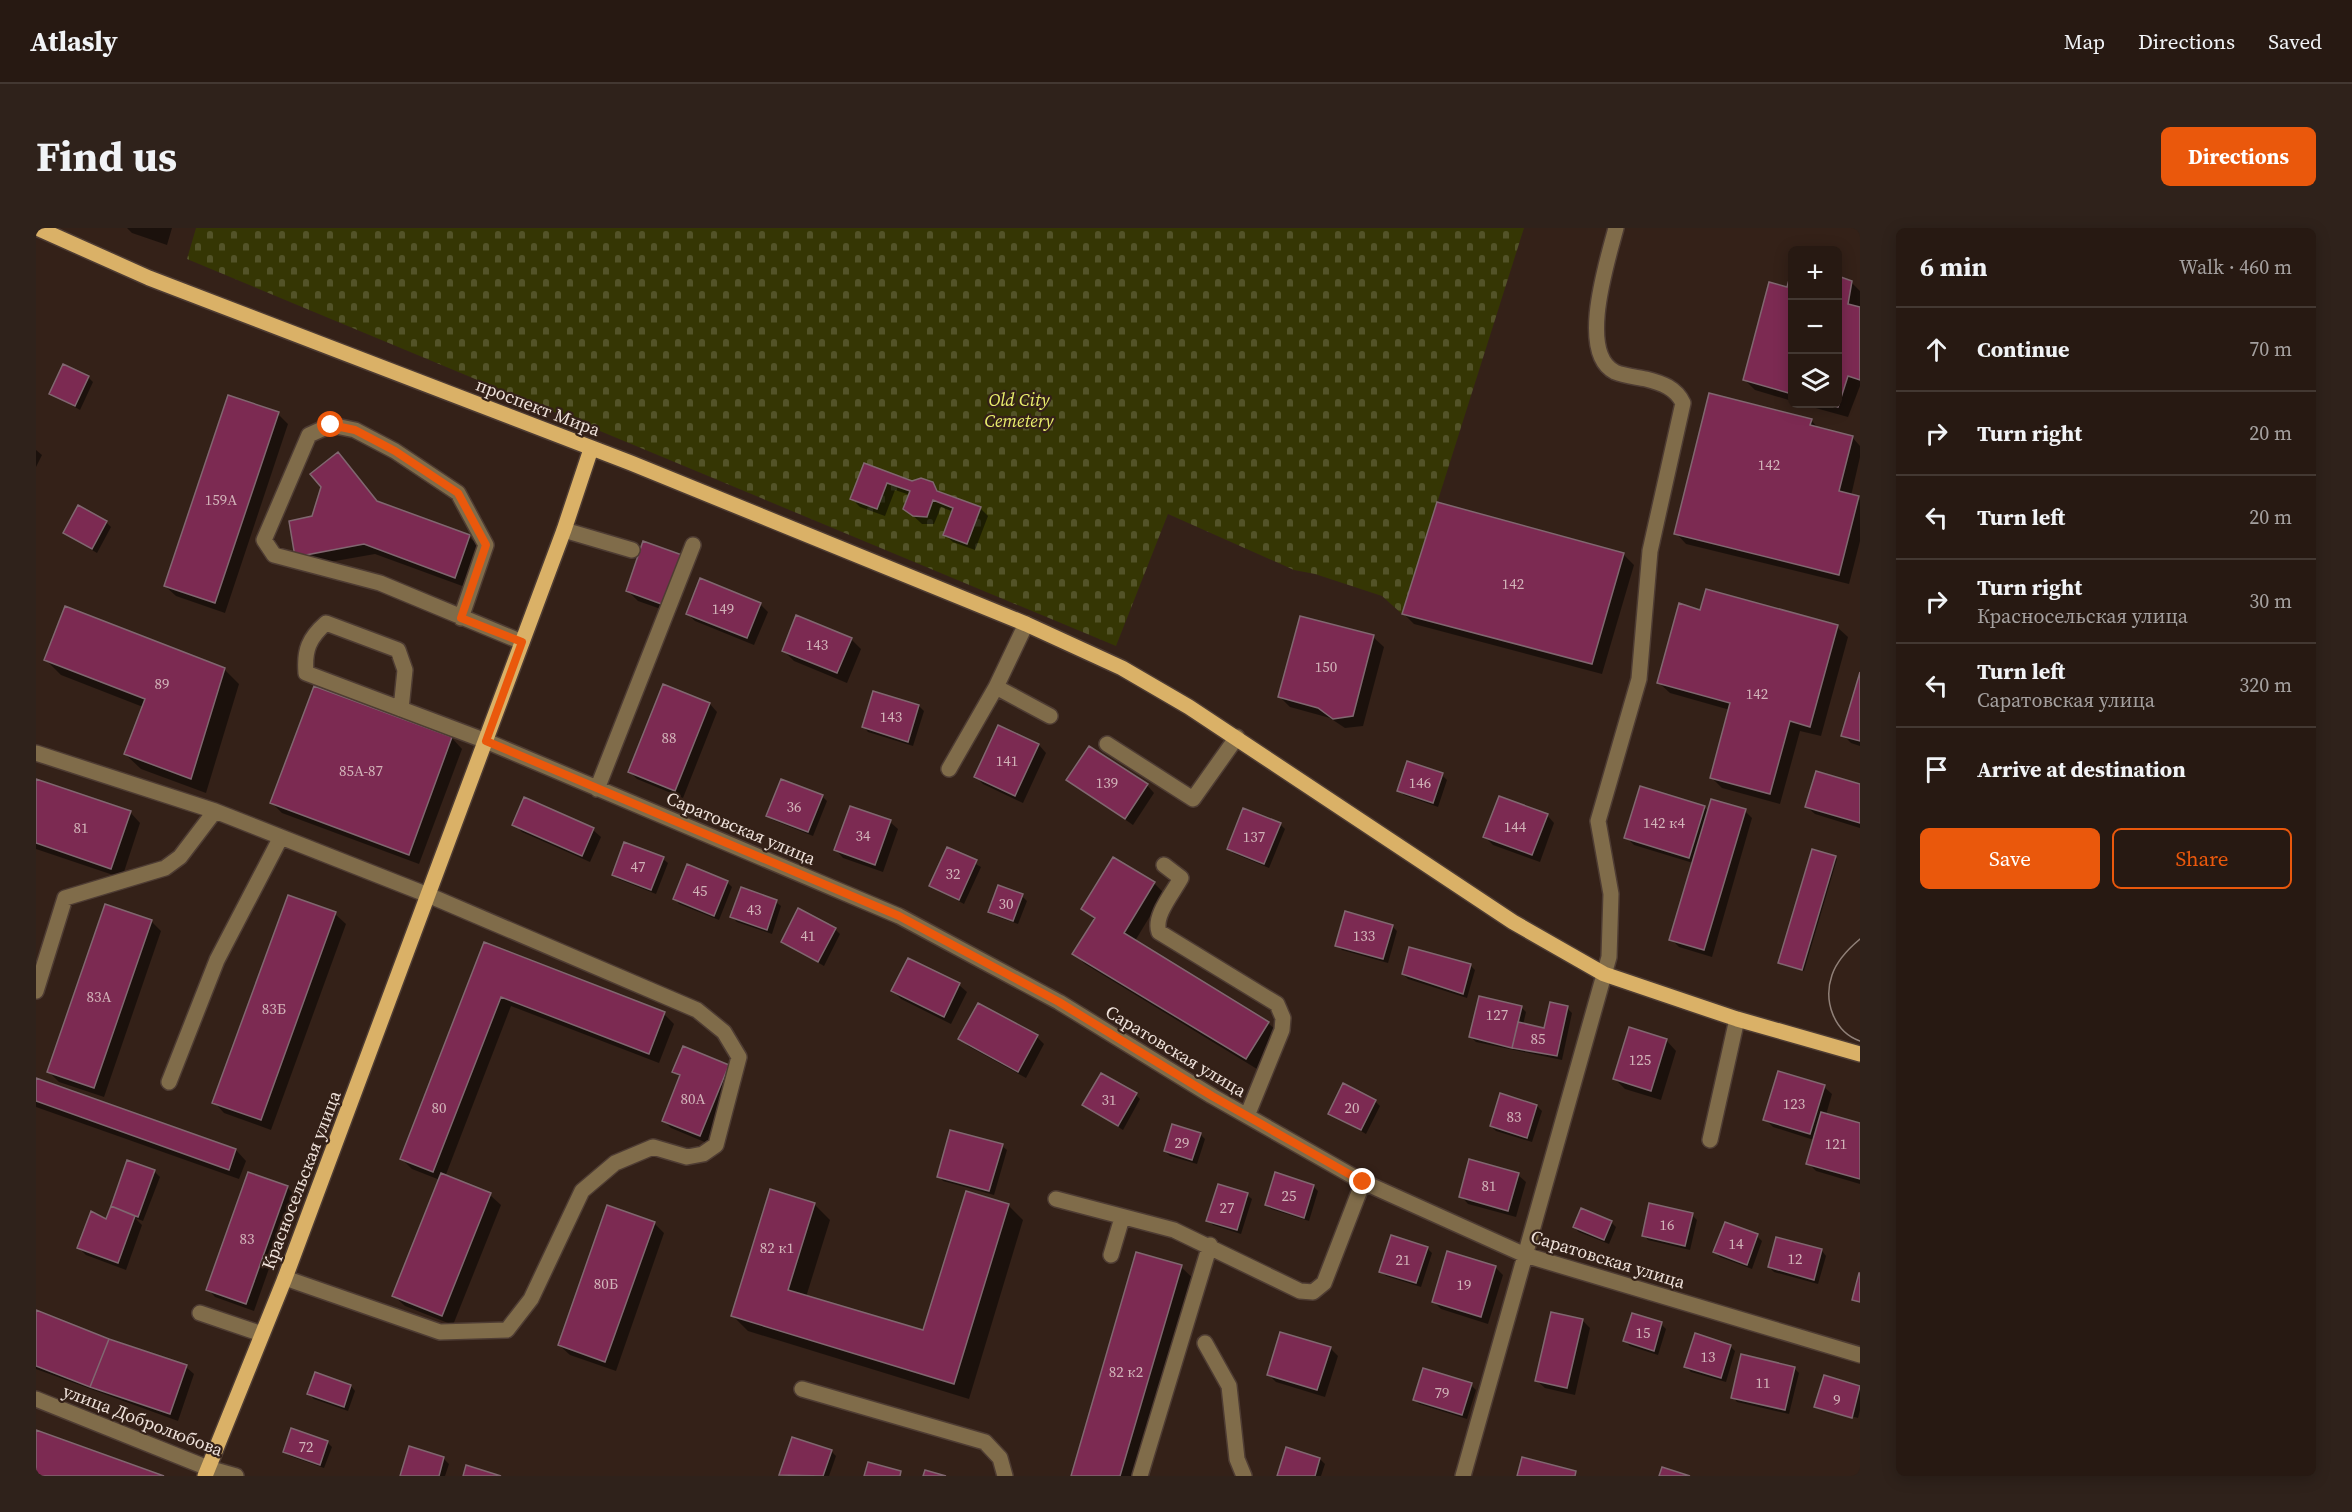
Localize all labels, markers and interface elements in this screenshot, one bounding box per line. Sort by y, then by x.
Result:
text: Atlasly [30,22,118,60]
text: Map [2064,27,2105,56]
text: Directions [2138,27,2235,56]
text: Saved [2268,27,2322,56]
text: Find us [36,127,177,185]
button: Directions [2161,127,2316,186]
map controls [1788,246,1842,408]
button: + [1788,246,1842,300]
text: 6 min [1920,249,1987,285]
text: Walk · 460 m [2179,253,2292,281]
button: − [1788,300,1842,354]
icon: ahead [1920,333,1953,366]
text: Continue [1977,334,2070,364]
text: 70 m [2249,335,2292,363]
button: layers [1788,354,1842,408]
street label: проспект Мира [472,372,605,442]
park label: Old City Cemetery [984,387,1054,433]
route start [317,411,343,437]
icon: right [1920,417,1953,450]
text: Turn right [1977,418,2082,448]
text: 20 m [2249,419,2292,447]
house number: 142 [1758,454,1780,475]
house number: 159А [205,489,237,510]
icon: left [1920,501,1953,534]
text: Turn left [1977,502,2065,532]
text: 20 m [2249,503,2292,531]
text: Turn right [1977,572,2082,602]
house number: 142 [1502,573,1524,594]
icon: right [1920,585,1953,618]
text: 30 m [2249,587,2292,615]
house number: 149 [712,598,734,619]
text: Красносельская улица [1977,602,2188,630]
house number: 143 [806,634,828,655]
house number: 150 [1315,656,1337,677]
text: Turn left [1977,656,2065,686]
icon: left [1920,669,1953,702]
text: 320 m [2239,671,2292,699]
house number: 89 [154,673,170,694]
house number: 142 [1746,683,1768,704]
text: Саратовская улица [1977,686,2155,714]
house number: 143 [880,706,902,727]
house number: 88 [661,727,677,748]
house number: 141 [996,750,1018,771]
icon: arrive [1920,753,1953,786]
text: Arrive at destination [1977,754,2186,784]
house number: 85А-87 [339,760,383,781]
house number: 139 [1096,772,1118,793]
house number: 146 [1409,772,1431,793]
street label: Саратовская улица [662,785,820,871]
house number: 36 [786,796,802,817]
house number: 142 к4 [1643,812,1685,833]
house number: 144 [1504,816,1527,837]
house number: 81 [73,817,89,838]
house number: 34 [855,825,871,846]
house number: 137 [1243,826,1265,847]
button: Save [1920,828,2100,889]
button: Share [2112,828,2292,889]
house number: 47 [630,856,646,877]
house number: 32 [945,863,961,884]
house number: 45 [692,880,708,901]
house number: 30 [998,893,1014,914]
house number: 43 [746,899,762,920]
house number: 41 [800,925,816,946]
house number: 133 [1353,925,1375,946]
house number: 83А [87,986,112,1007]
house number: 83Б [262,998,286,1019]
street label: Саратовская улица [1101,999,1252,1103]
house number: 127 [1486,1004,1508,1025]
house number: 85 [1530,1028,1546,1049]
house number: 125 [1629,1049,1651,1070]
street label: Красносельская улица [255,1086,347,1273]
house number: 80А [681,1088,706,1109]
house number: 31 [1101,1089,1117,1110]
house number: 123 [1783,1093,1805,1114]
house number: 80 [431,1097,447,1118]
house number: 20 [1344,1097,1360,1118]
house number: 83 [1506,1106,1522,1127]
house number: 29 [1174,1132,1190,1153]
house number: 121 [1825,1133,1847,1154]
route end [1349,1168,1375,1194]
house number: 81 [1481,1175,1497,1196]
house number: 25 [1281,1185,1297,1206]
house number: 27 [1219,1197,1235,1218]
house number: 16 [1659,1214,1675,1235]
street label: Саратовская улица [1528,1224,1689,1295]
house number: 83 [239,1228,255,1249]
house number: 14 [1728,1233,1744,1254]
house number: 82 к1 [760,1237,794,1258]
house number: 12 [1787,1248,1803,1269]
house number: 21 [1395,1249,1411,1270]
house number: 80Б [594,1273,618,1294]
house number: 19 [1456,1274,1472,1295]
house number: 15 [1635,1322,1651,1343]
house number: 13 [1700,1346,1716,1367]
house number: 82 к2 [1109,1361,1143,1382]
house number: 11 [1755,1372,1771,1393]
street label: улица Добролюбова [59,1378,227,1462]
house number: 79 [1434,1382,1450,1403]
house number: 9 [1833,1389,1841,1410]
house number: 72 [298,1436,314,1457]

